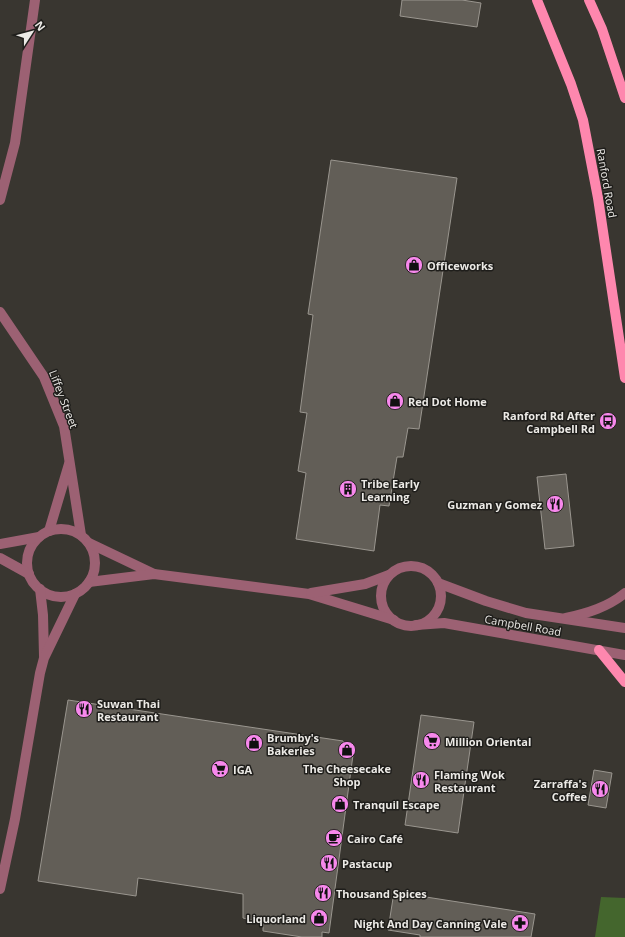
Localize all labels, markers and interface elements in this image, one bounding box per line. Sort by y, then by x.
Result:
north arrow [12,12,52,52]
text: N [32,18,49,34]
street label: Ranford Road [594,147,620,219]
shop icon: Officeworks [404,255,424,275]
place label: Officeworks [427,258,494,273]
street label: Liffey Street [46,368,82,430]
shop icon: Red Dot Home [385,391,405,411]
place label: Red Dot Home [408,394,487,409]
place label: Ranford Rd After Campbell Rd [503,408,595,436]
bus stop icon: Ranford Rd After Campbell Rd [598,411,618,431]
place label: Tribe Early Learning [361,476,420,504]
building icon: Tribe Early Learning [338,479,358,499]
restaurant icon: Guzman y Gomez [545,494,565,514]
place label: Guzman y Gomez [447,497,543,512]
street label: Campbell Road [484,611,562,639]
place label: Suwan Thai Restaurant [97,696,160,724]
restaurant icon: Suwan Thai Restaurant [74,699,94,719]
place label: Brumby's Bakeries [267,730,320,758]
supermarket icon: Million Oriental [422,731,442,751]
shop icon: Brumby's Bakeries [244,733,264,753]
place label: Million Oriental [445,734,531,749]
shop icon: The Cheesecake Shop [337,740,357,760]
supermarket icon: IGA [210,759,230,779]
place label: The Cheesecake Shop [303,761,391,789]
place label: IGA [233,762,253,777]
place label: Flaming Wok Restaurant [434,767,505,795]
restaurant icon: Flaming Wok Restaurant [411,770,431,790]
place label: Zarraffa's Coffee [534,776,588,804]
restaurant icon: Zarraffa's Coffee [590,779,610,799]
shop icon: Tranquil Escape [330,794,350,814]
place label: Tranquil Escape [353,797,440,812]
cafe icon: Cairo Café [324,828,344,848]
place label: Cairo Café [347,831,404,846]
restaurant icon: Pastacup [319,853,339,873]
place label: Pastacup [342,856,392,871]
restaurant icon: Thousand Spices [313,883,333,903]
place label: Thousand Spices [336,886,427,901]
shop icon: Liquorland [309,908,329,928]
place label: Liquorland [246,911,306,926]
pharmacy icon: Night And Day Canning Vale [510,913,530,933]
place label: Night And Day Canning Vale [354,916,507,931]

